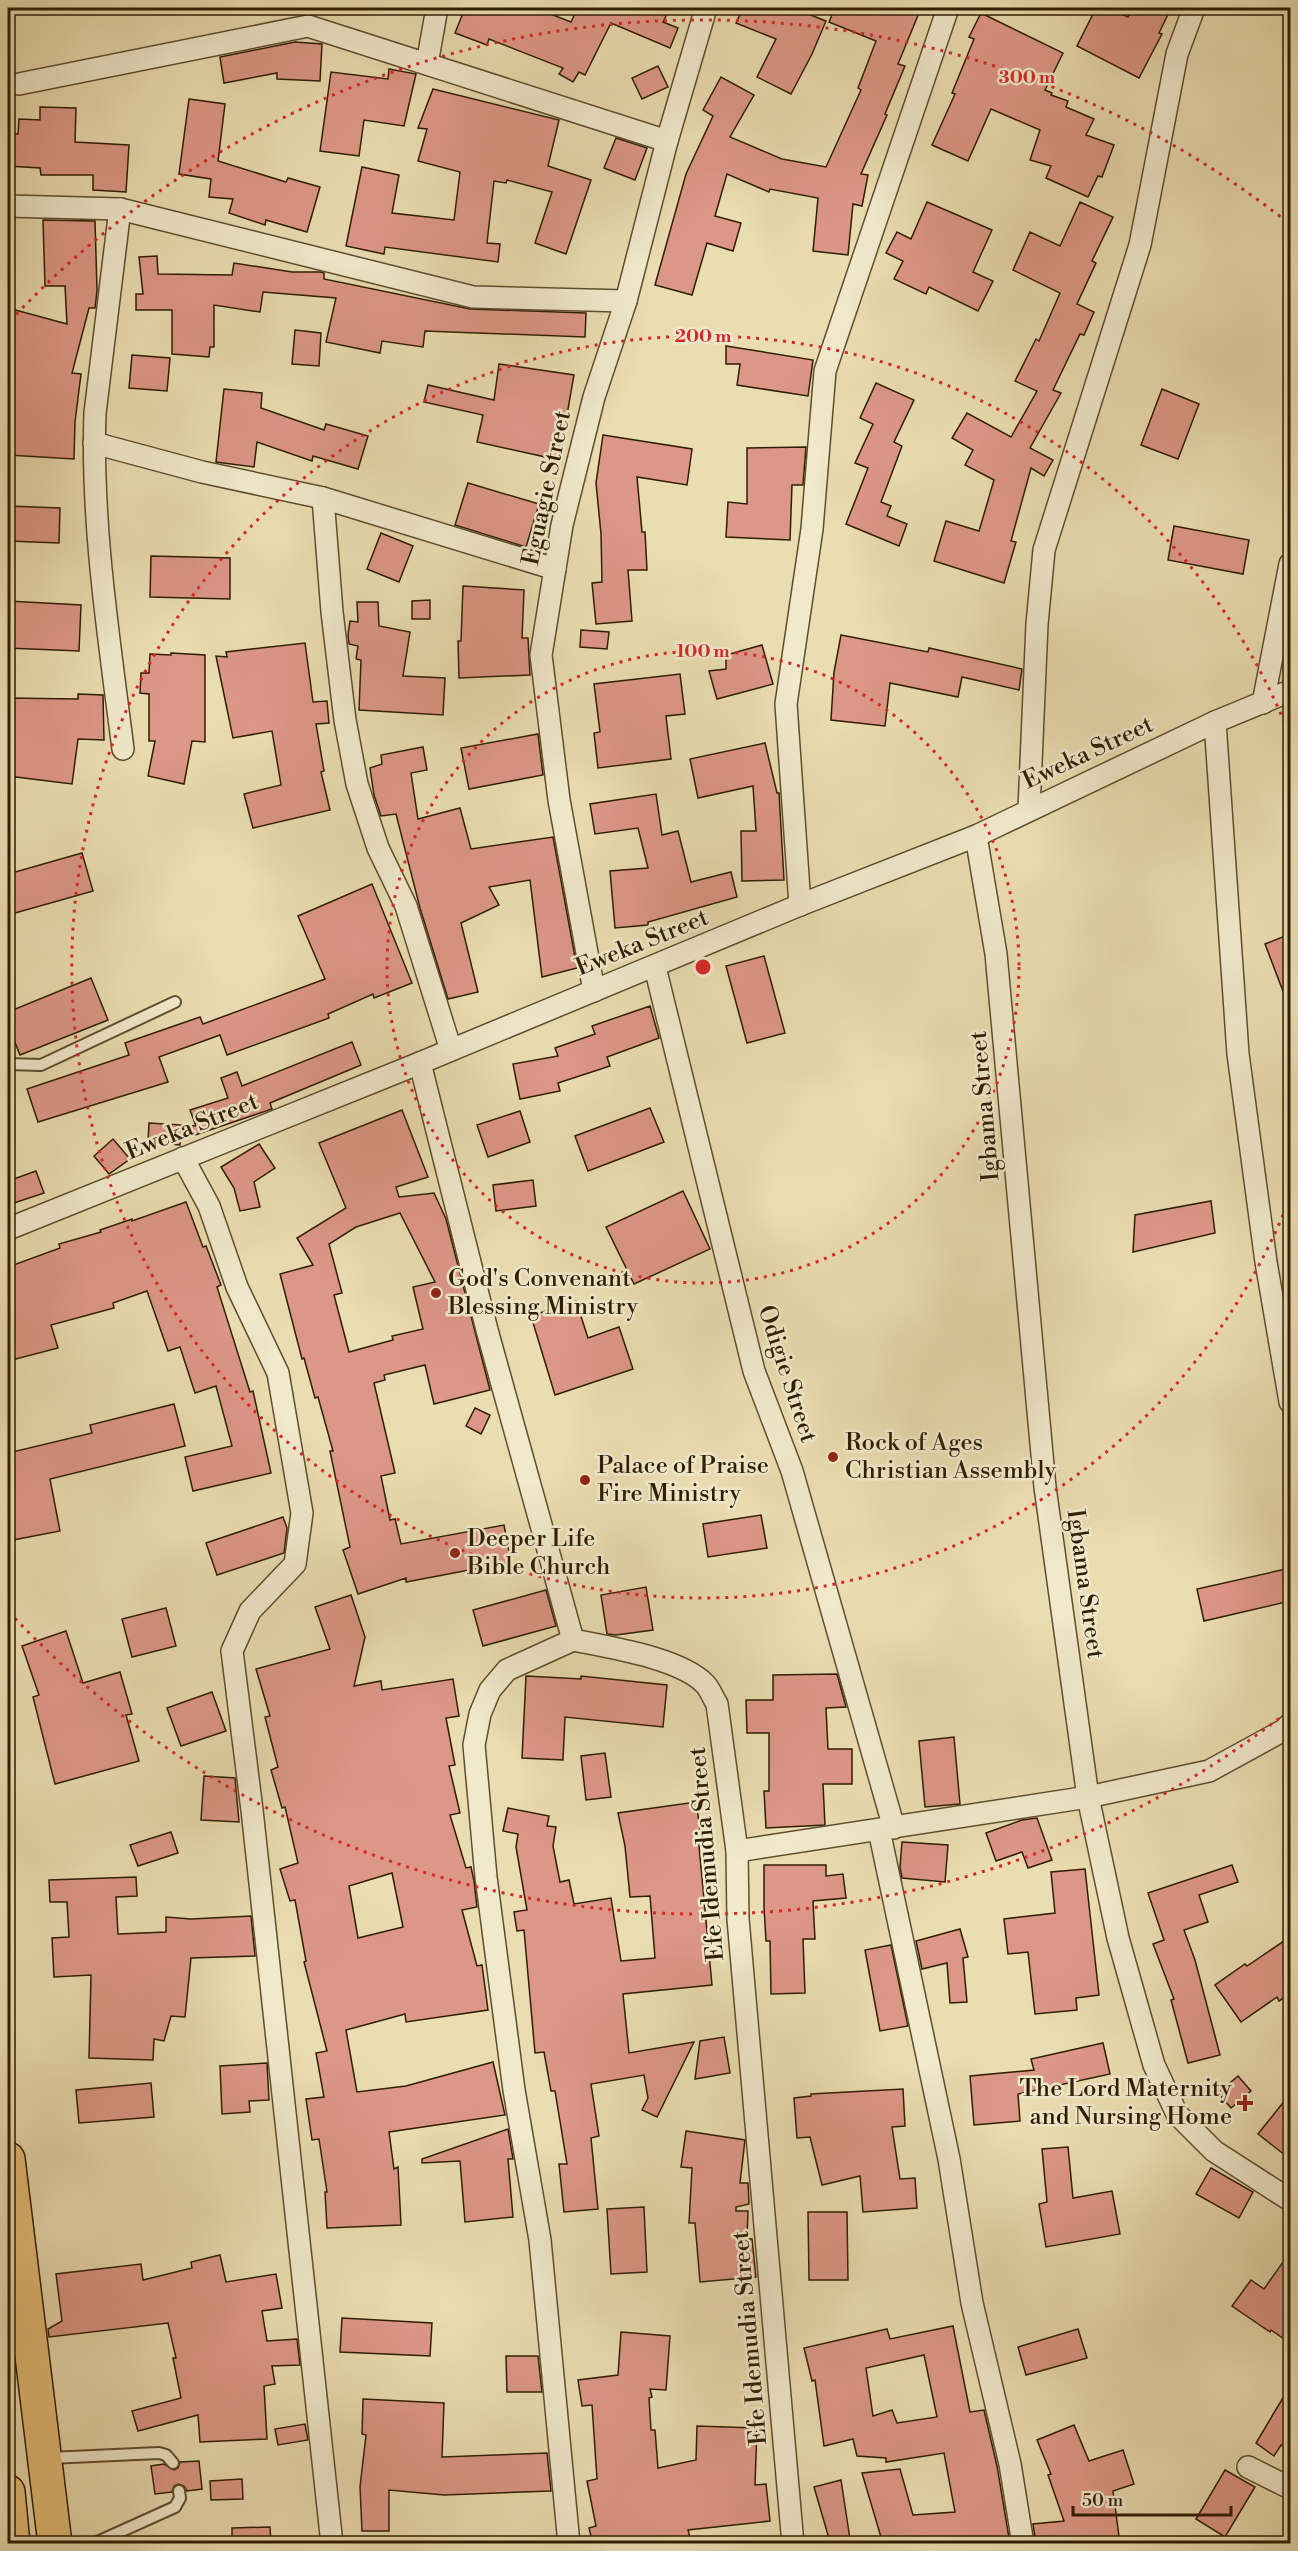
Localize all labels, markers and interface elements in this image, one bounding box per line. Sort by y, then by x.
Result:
text: 300 m [999,66,1056,89]
text: 200 m [675,325,732,348]
street label: Eguagie Street [516,407,578,568]
text: 100 m [676,640,730,663]
street label: Eweka Street [1018,709,1159,796]
street label: Eweka Street [571,903,713,983]
centre of rings [693,957,713,977]
street label: Igbama Street [963,1029,1007,1182]
street label: Eweka Street [121,1087,263,1167]
place label: God's Convenant Blessing Ministry [447,1264,639,1322]
marker: God's Convenant Blessing Ministry [429,1286,443,1300]
street label: Odigie Street [751,1301,824,1447]
place label: Rock of Ages Christian Assembly [845,1428,1057,1486]
marker: Rock of Ages Christian Assembly [826,1450,840,1464]
place label: Palace of Praise Fire Ministry [597,1451,769,1509]
marker: Palace of Praise Fire Ministry [578,1473,592,1487]
street label: Igbama Street [1060,1507,1110,1661]
place label: Deeper Life Bible Church [466,1524,610,1582]
marker: Deeper Life Bible Church [448,1546,462,1560]
street label: Efe Idemudia Street [683,1745,731,1963]
place label: The Lord Maternity and Nursing Home [1019,2074,1232,2132]
marker: The Lord Maternity and Nursing Home [1236,2094,1254,2112]
street label: Efe Idemudia Street [726,2229,774,2447]
scale bar [1073,2479,1230,2517]
text: 50 m [1082,2489,1124,2512]

